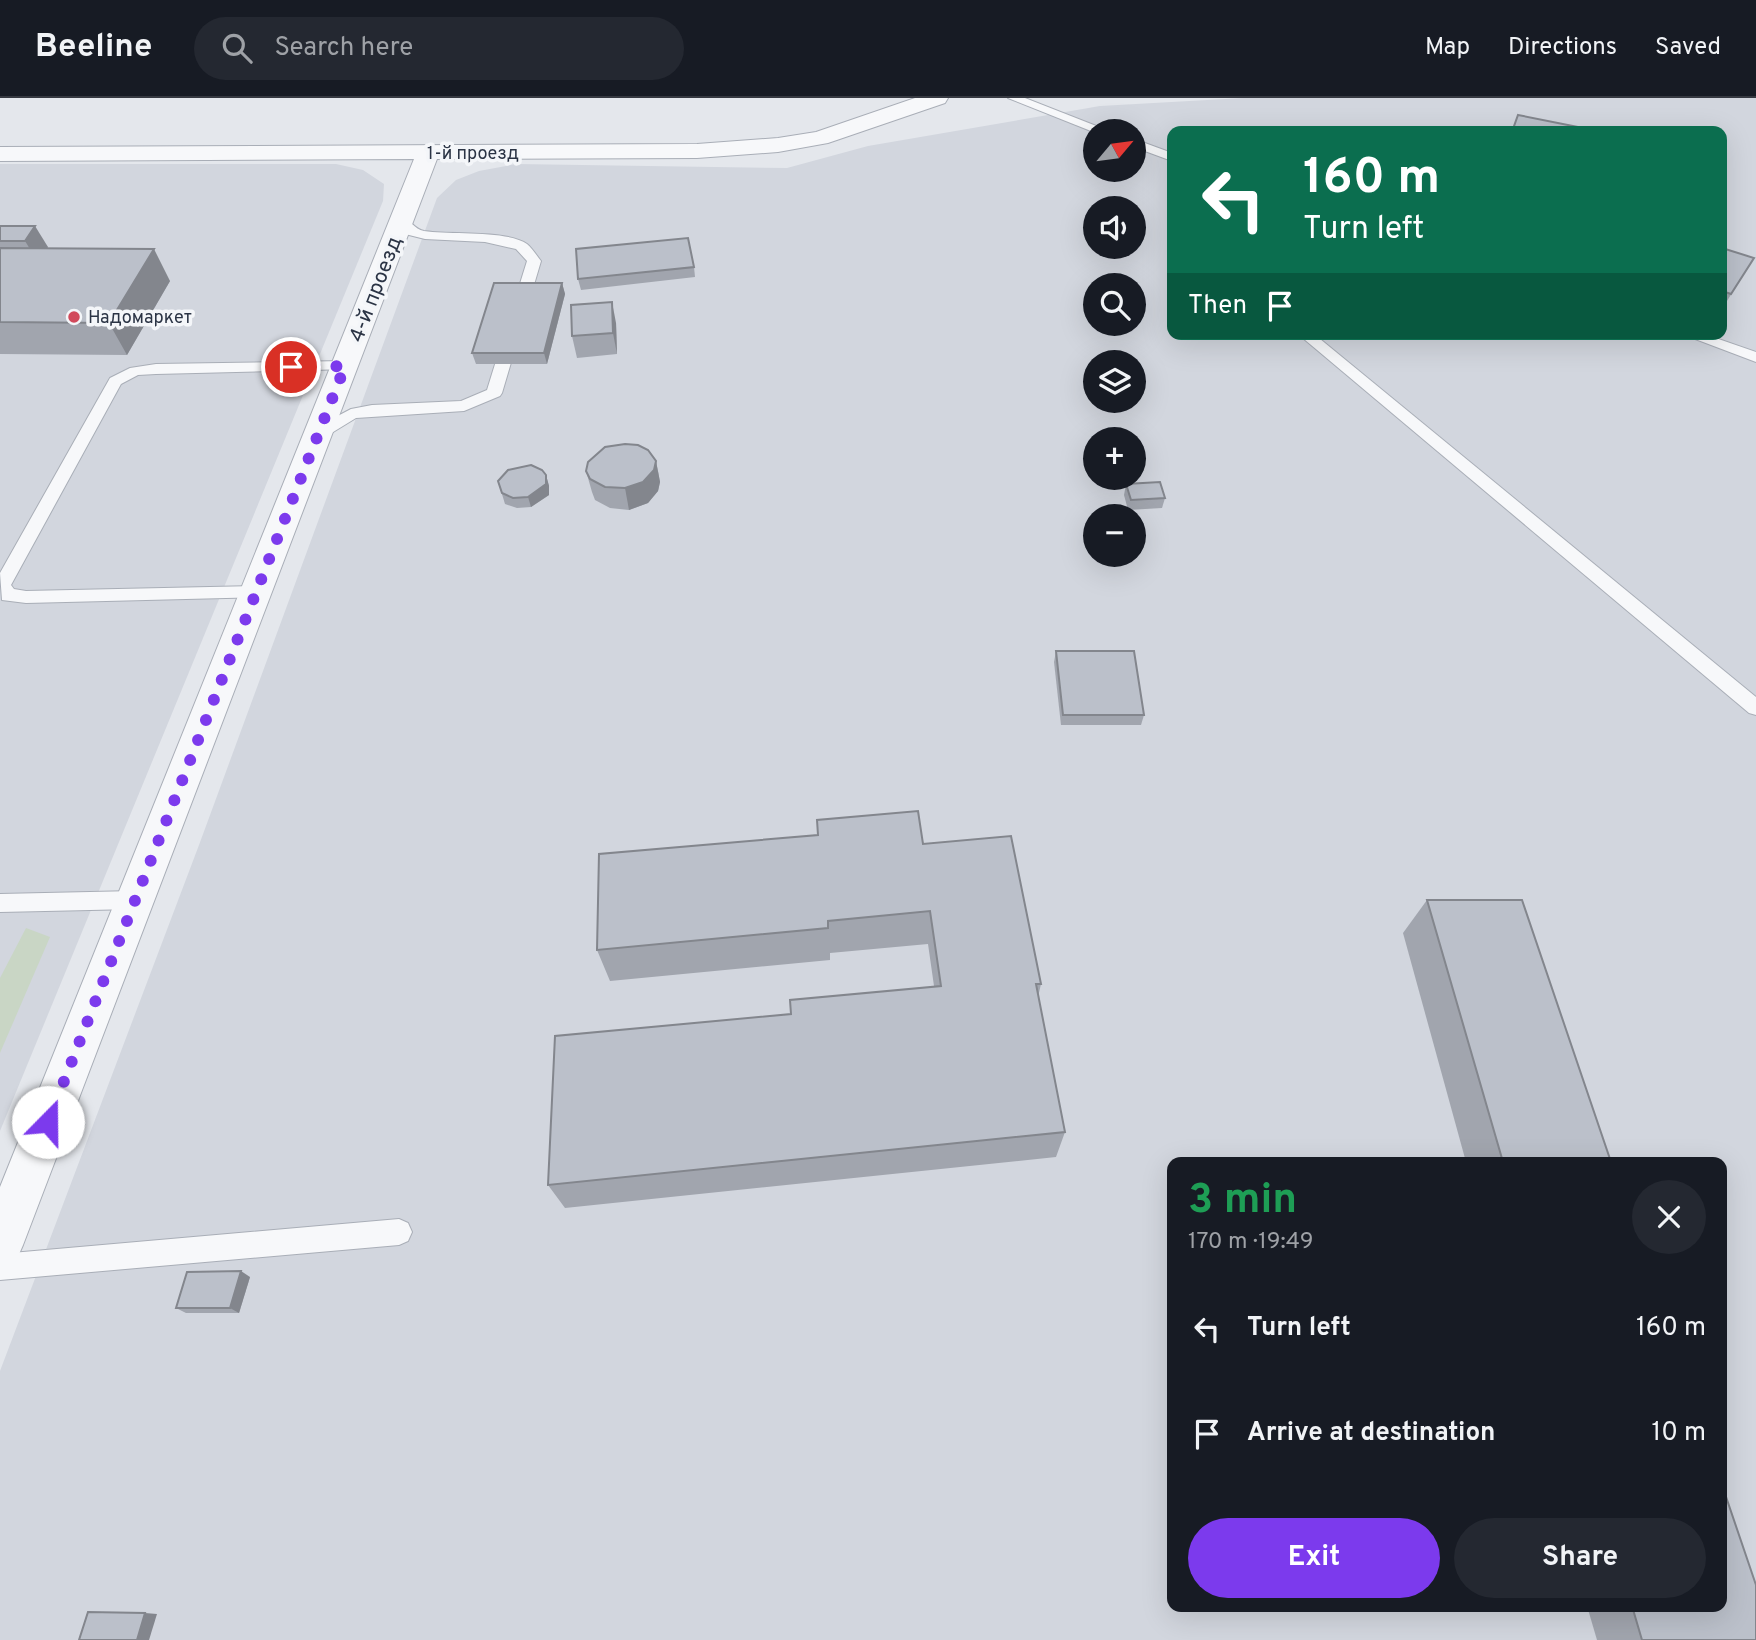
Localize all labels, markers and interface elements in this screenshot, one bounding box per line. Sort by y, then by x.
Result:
search box [194,17,684,80]
text: Beeline [35,27,152,69]
icon: search [218,29,256,67]
text: Search here [274,32,413,65]
text: Map [1425,33,1470,63]
text: Directions [1508,33,1617,63]
text: Saved [1655,33,1721,63]
north arrow [1083,119,1146,182]
map controls [1083,119,1146,567]
street label: 1-й проезд [427,143,519,166]
text: 160 m [1303,149,1440,211]
icon: left [1188,154,1279,245]
button: sound [1083,196,1146,259]
text: Turn left [1303,210,1424,250]
street label: 4-й проезд [344,233,409,346]
button: search [1083,273,1146,336]
icon: arrive [1261,287,1299,325]
text: Then [1188,290,1247,323]
place label: Надомаркет [88,307,192,330]
marker: Надомаркет [66,309,82,325]
pin [261,337,321,397]
icon: arrive [272,348,310,386]
button: layers [1083,350,1146,413]
button: + [1083,427,1146,490]
button: − [1083,504,1146,567]
position arrow [11,1085,85,1159]
text: 3 min [1188,1175,1297,1228]
button: close [1632,1180,1706,1254]
text: 170 m · 19:49 [1188,1228,1313,1257]
icon: left [1188,1310,1226,1348]
text: Turn left [1247,1312,1351,1345]
text: 160 m [1636,1312,1706,1345]
icon: arrive [1188,1415,1226,1453]
text: Arrive at destination [1247,1417,1495,1450]
text: 10 m [1651,1417,1706,1450]
button: Exit [1188,1518,1440,1598]
button: Share [1454,1518,1706,1598]

